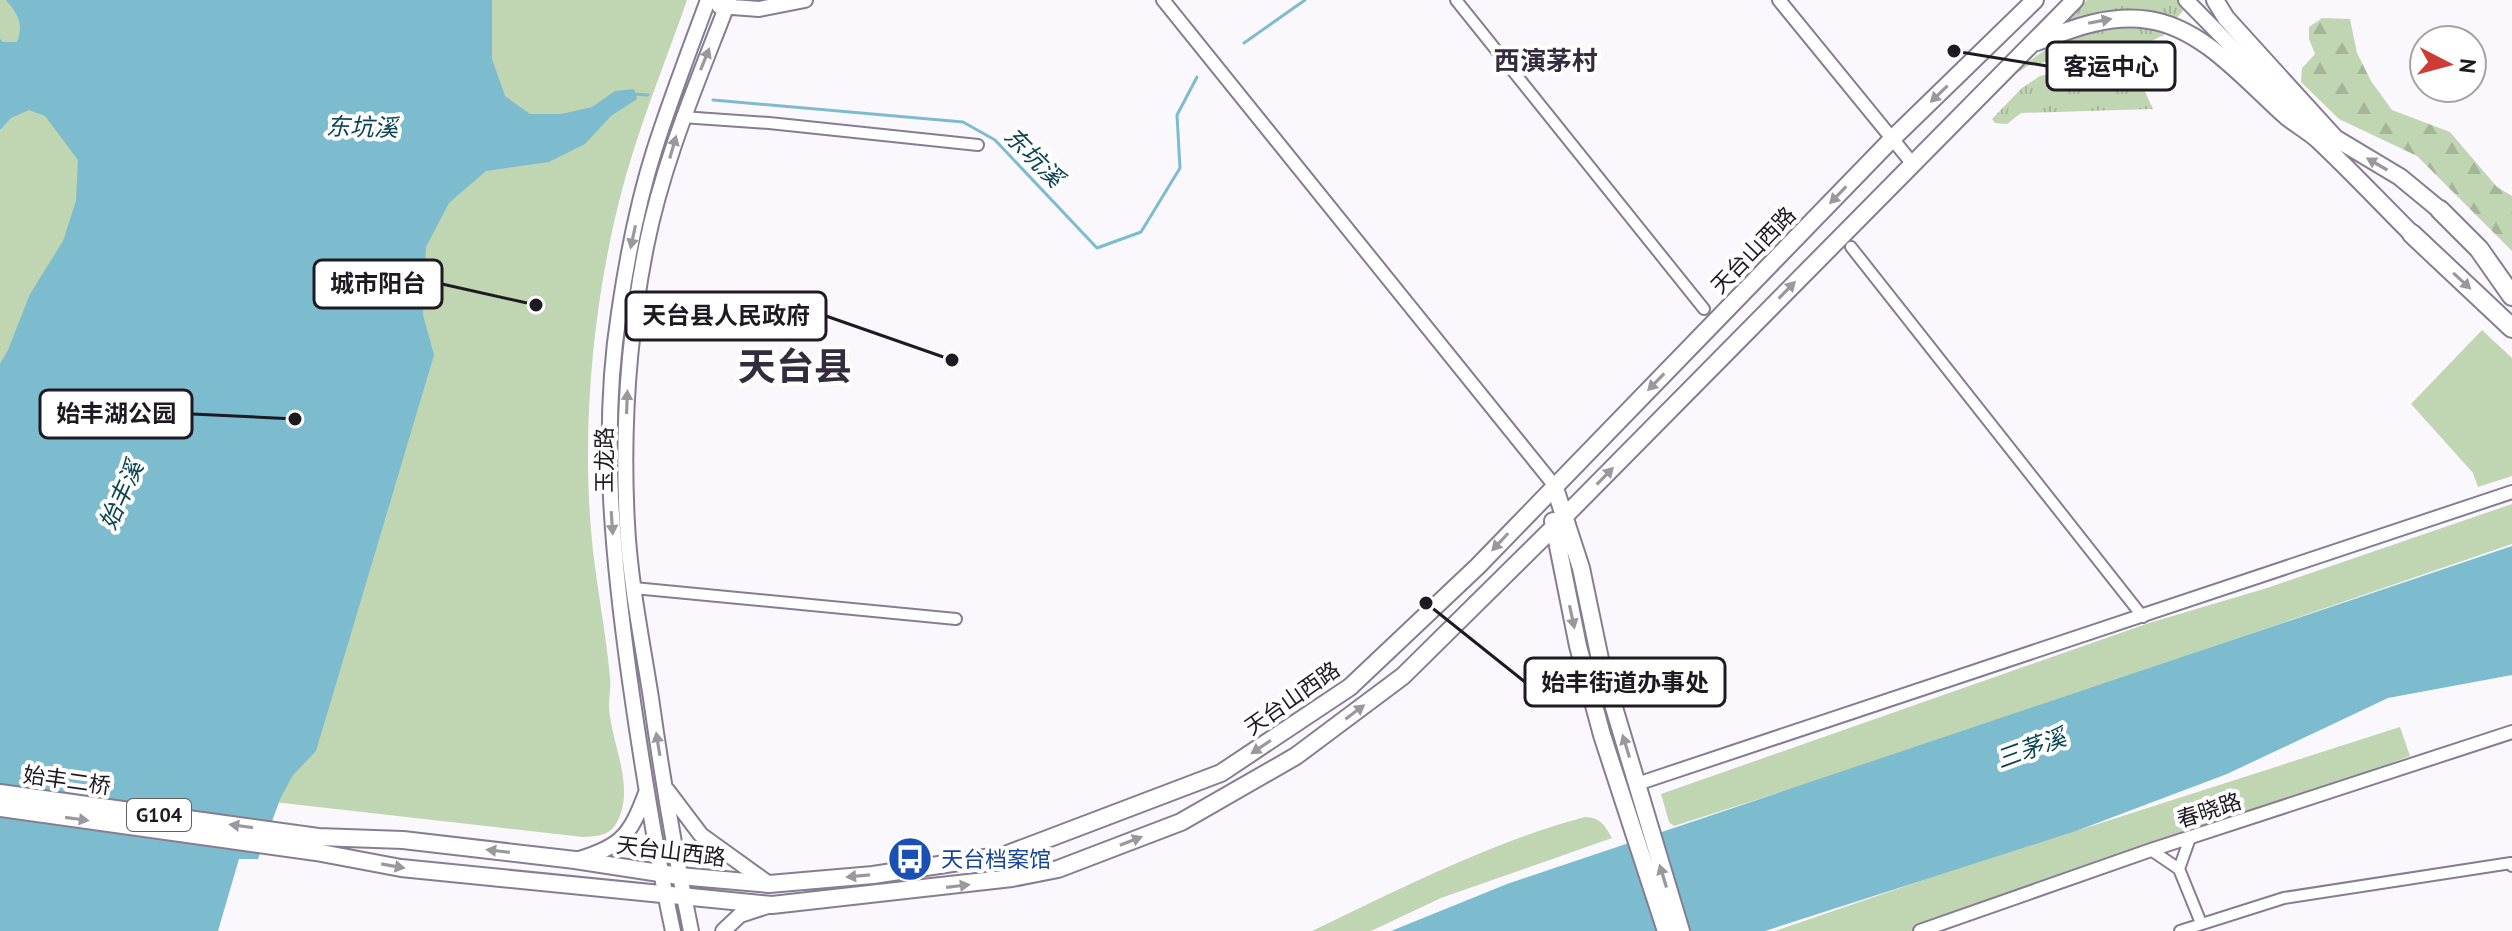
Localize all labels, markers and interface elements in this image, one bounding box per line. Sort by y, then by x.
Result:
one-way arrow [2087,15,2112,27]
north arrow [2408,24,2488,104]
callout: 客运中心 [2047,42,2175,90]
district label: 西演茅村 [1494,44,1598,77]
one-way arrow [699,47,712,71]
text: 客运中心 [2063,51,2159,82]
text: N [2453,57,2483,75]
one-way arrow [1930,84,1949,103]
water label: 东坑溪 [326,111,401,143]
water label: 东坑溪 [998,121,1073,196]
one-way arrow [667,135,680,159]
one-way arrow [2366,157,2389,171]
one-way arrow [1829,185,1847,204]
street label: 天台山西路 [1705,201,1801,299]
one-way arrow [626,225,638,250]
callout: 城市阳台 [314,260,442,308]
text: 城市阳台 [330,268,426,299]
one-way arrow [2452,271,2471,290]
one-way arrow [1777,281,1796,300]
callout: 天台县人民政府 [626,292,826,340]
text: 天台县人民政府 [642,300,810,331]
district label: 天台县 [738,341,852,390]
one-way arrow [1648,372,1666,391]
one-way arrow [621,389,634,414]
callout: 始丰湖公园 [40,390,192,438]
text: 始丰湖公园 [56,398,176,429]
street label: 玉龙路 [590,427,618,493]
water label: 始丰溪 [92,453,151,534]
one-way arrow [1595,467,1614,486]
one-way arrow [606,511,619,536]
one-way arrow [1492,532,1510,551]
one-way arrow [1566,605,1579,630]
street label: 天台山西路 [1239,655,1345,741]
callout: 始丰街道办事处 [1525,658,1725,706]
text: 始丰街道办事处 [1541,667,1709,698]
one-way arrow [1344,704,1366,720]
water label: 三茅溪 [1992,720,2073,775]
one-way arrow [651,731,663,756]
one-way arrow [1619,734,1632,758]
one-way arrow [1250,739,1272,753]
street label: 始丰二桥 [21,760,113,800]
street label: 春晓路 [2173,786,2245,834]
road number: G104 [127,799,191,831]
one-way arrow [65,813,90,826]
one-way arrow [228,820,253,833]
street label: 天台山西路 [615,830,727,872]
one-way arrow [1119,834,1143,847]
bus stop icon: 天台档案馆 [886,835,934,883]
one-way arrow [485,845,510,858]
place label: 天台档案馆 [941,845,1051,873]
one-way arrow [381,861,406,873]
one-way arrow [1657,864,1669,888]
one-way arrow [845,870,870,883]
one-way arrow [946,879,971,892]

